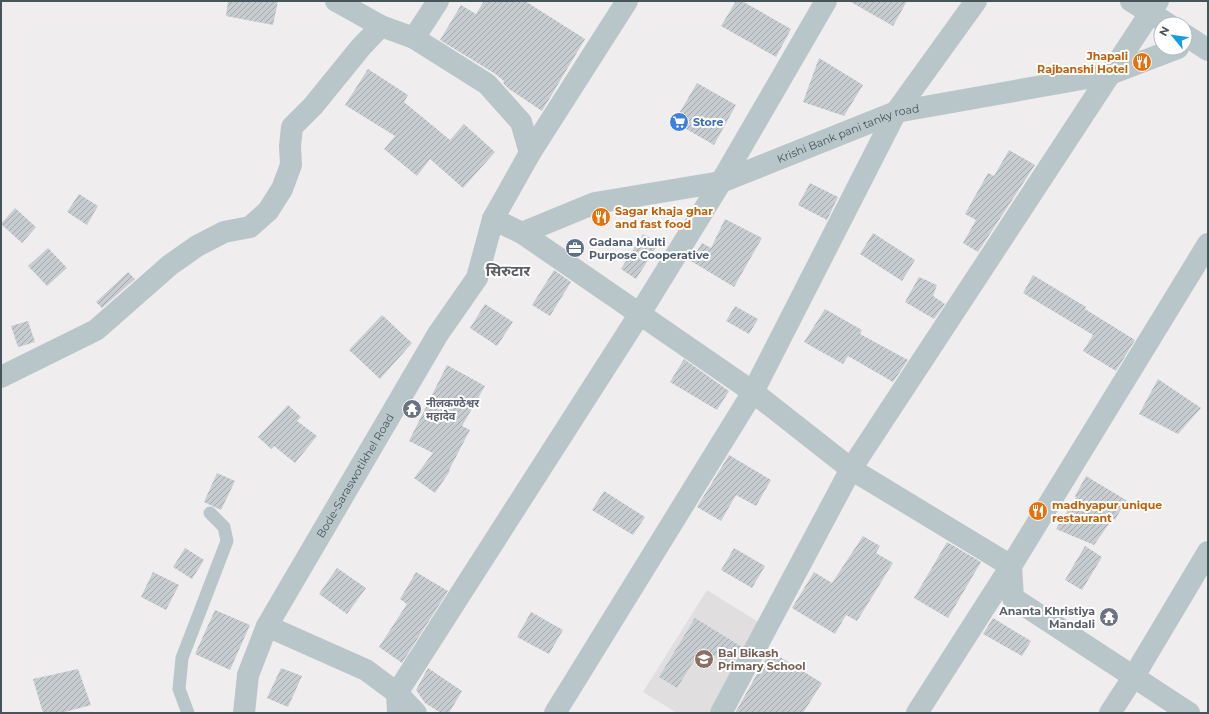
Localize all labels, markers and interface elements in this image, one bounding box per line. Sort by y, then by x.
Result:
north arrow [1153,16,1193,56]
text: N [1156,24,1173,38]
place label: Jhapali Rajbanshi Hotel [1037,49,1128,76]
restaurant icon: Jhapali Rajbanshi Hotel [1131,51,1153,73]
street label: Krishi Bank pani tanky road [775,101,920,166]
supermarket icon: Store [668,111,690,133]
place label: Store [693,115,723,129]
place label: Sagar khaja ghar and fast food [615,204,713,231]
restaurant icon: Sagar khaja ghar and fast food [590,206,612,228]
place label: Gadana Multi Purpose Cooperative [589,235,709,262]
office icon: Gadana Multi Purpose Cooperative [564,237,586,259]
district label: सिरुटार [486,261,531,280]
place label: नीलकण्ठेश्वर महादेव [426,396,480,423]
temple icon: नीलकण्ठेश्वर महादेव [401,398,423,420]
street label: Bode-Saraswotikhel Road [313,411,397,540]
place label: madhyapur unique restaurant [1052,498,1162,525]
restaurant icon: madhyapur unique restaurant [1027,500,1049,522]
place label: Ananta Khristiya Mandali [998,604,1095,631]
temple icon: Ananta Khristiya Mandali [1098,606,1120,628]
place label: Bal Bikash Primary School [718,646,806,673]
school or university icon: Bal Bikash Primary School [693,648,715,670]

